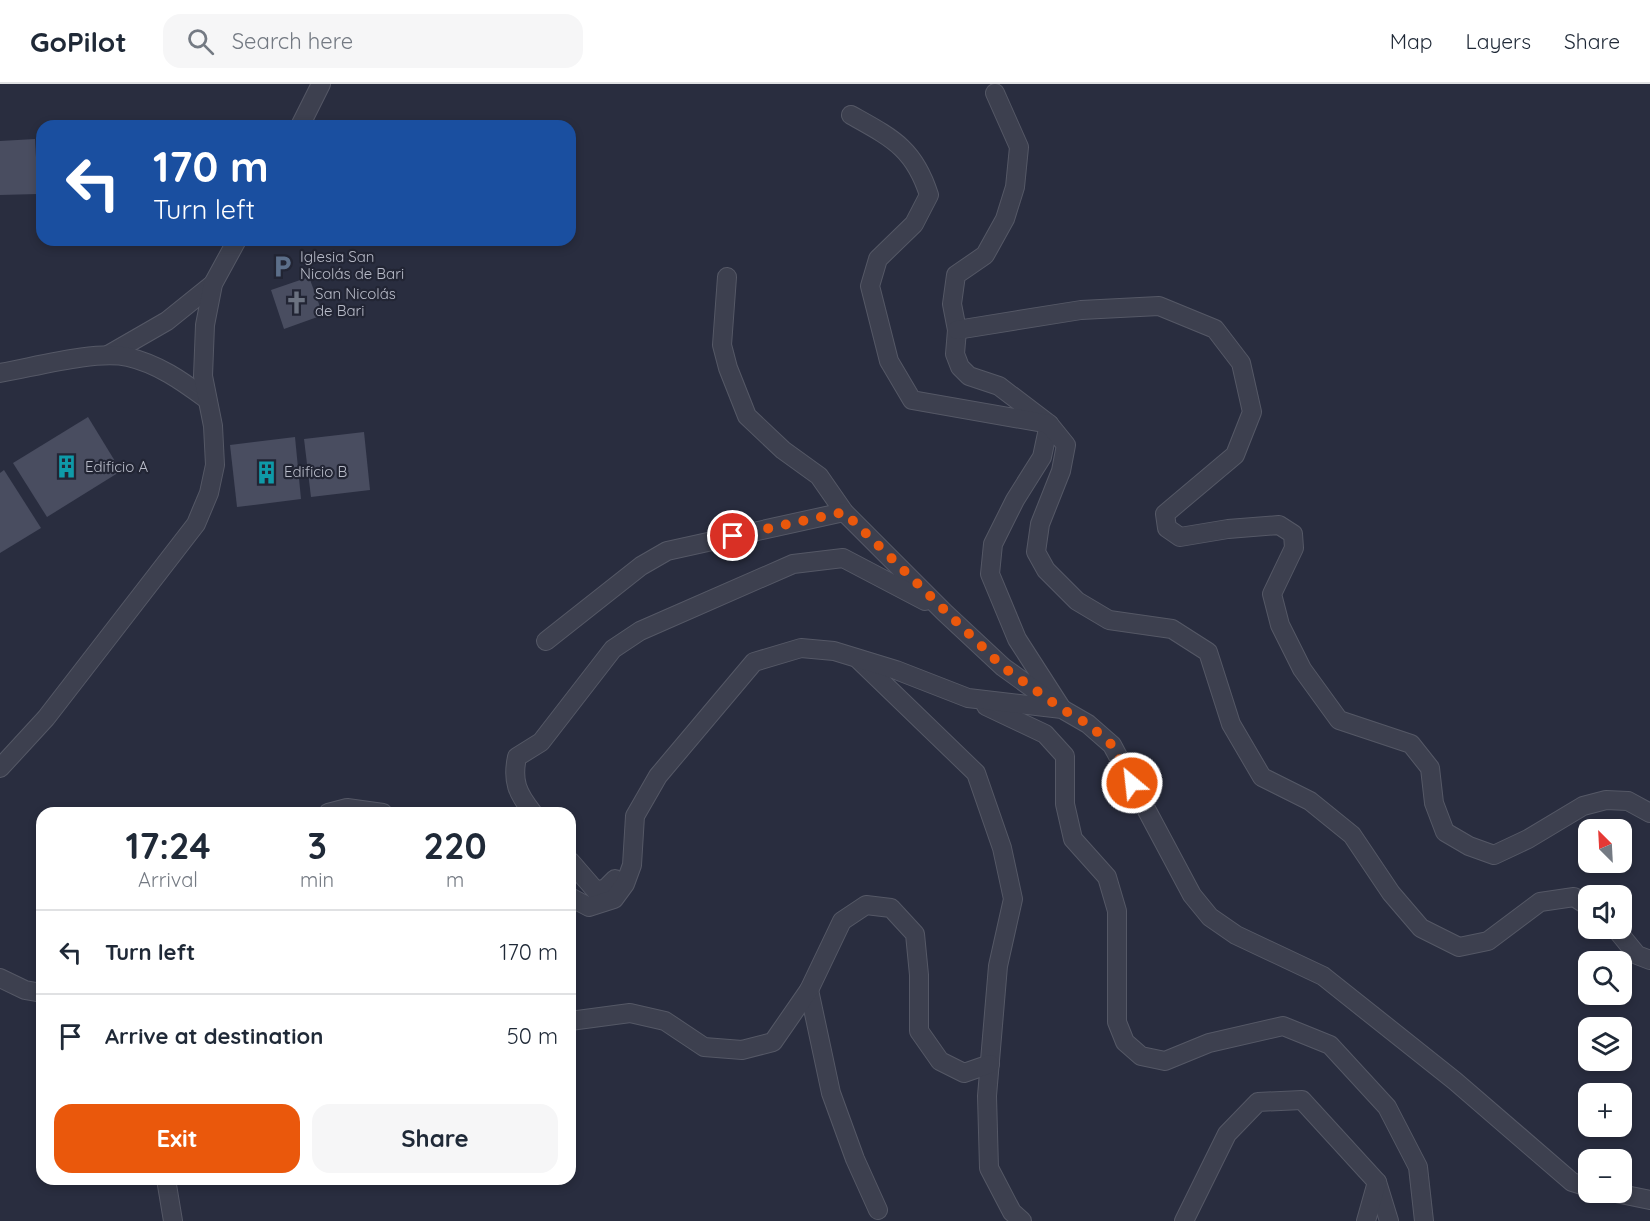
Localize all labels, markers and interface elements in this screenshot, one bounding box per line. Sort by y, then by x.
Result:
search box [163,14,583,68]
text: GoPilot [30,24,127,59]
icon: search [184,25,217,58]
text: Search here [232,27,353,55]
text: Map [1390,28,1433,54]
text: Layers [1466,28,1531,54]
text: Share [1564,28,1620,54]
text: 170 m [153,140,269,193]
icon: left [54,144,132,222]
text: Turn left [153,192,255,226]
place label: Iglesia San Nicolás de Bari [300,247,404,283]
parking icon: Iglesia San Nicolás de Bari [269,253,295,279]
place label: San Nicolás de Bari [315,284,396,320]
church icon: San Nicolás de Bari [284,290,310,316]
building icon: Edificio A [54,454,80,480]
place label: Edificio A [85,457,148,476]
building icon: Edificio B [253,459,279,485]
place label: Edificio B [284,462,347,481]
pin [707,510,758,561]
icon: arrive [716,519,749,552]
position arrow [1100,751,1164,815]
north arrow [1578,819,1632,873]
map controls [1578,819,1632,1203]
text: 17:24 [125,823,211,868]
text: 3 [307,823,327,868]
text: 220 [424,823,487,868]
text: Arrival [138,867,198,892]
text: min [300,867,334,892]
text: m [446,867,464,892]
button: sound [1578,885,1632,939]
icon: left [54,936,87,969]
text: Turn left [105,938,195,966]
text: 170 m [499,938,558,966]
button: search [1578,951,1632,1005]
button: layers [1578,1017,1632,1071]
icon: arrive [54,1020,87,1053]
text: Arrive at destination [105,1022,323,1050]
text: 50 m [507,1022,558,1050]
button: + [1578,1083,1632,1137]
button: Exit [54,1104,300,1173]
button: Share [312,1104,558,1173]
button: − [1578,1149,1632,1203]

